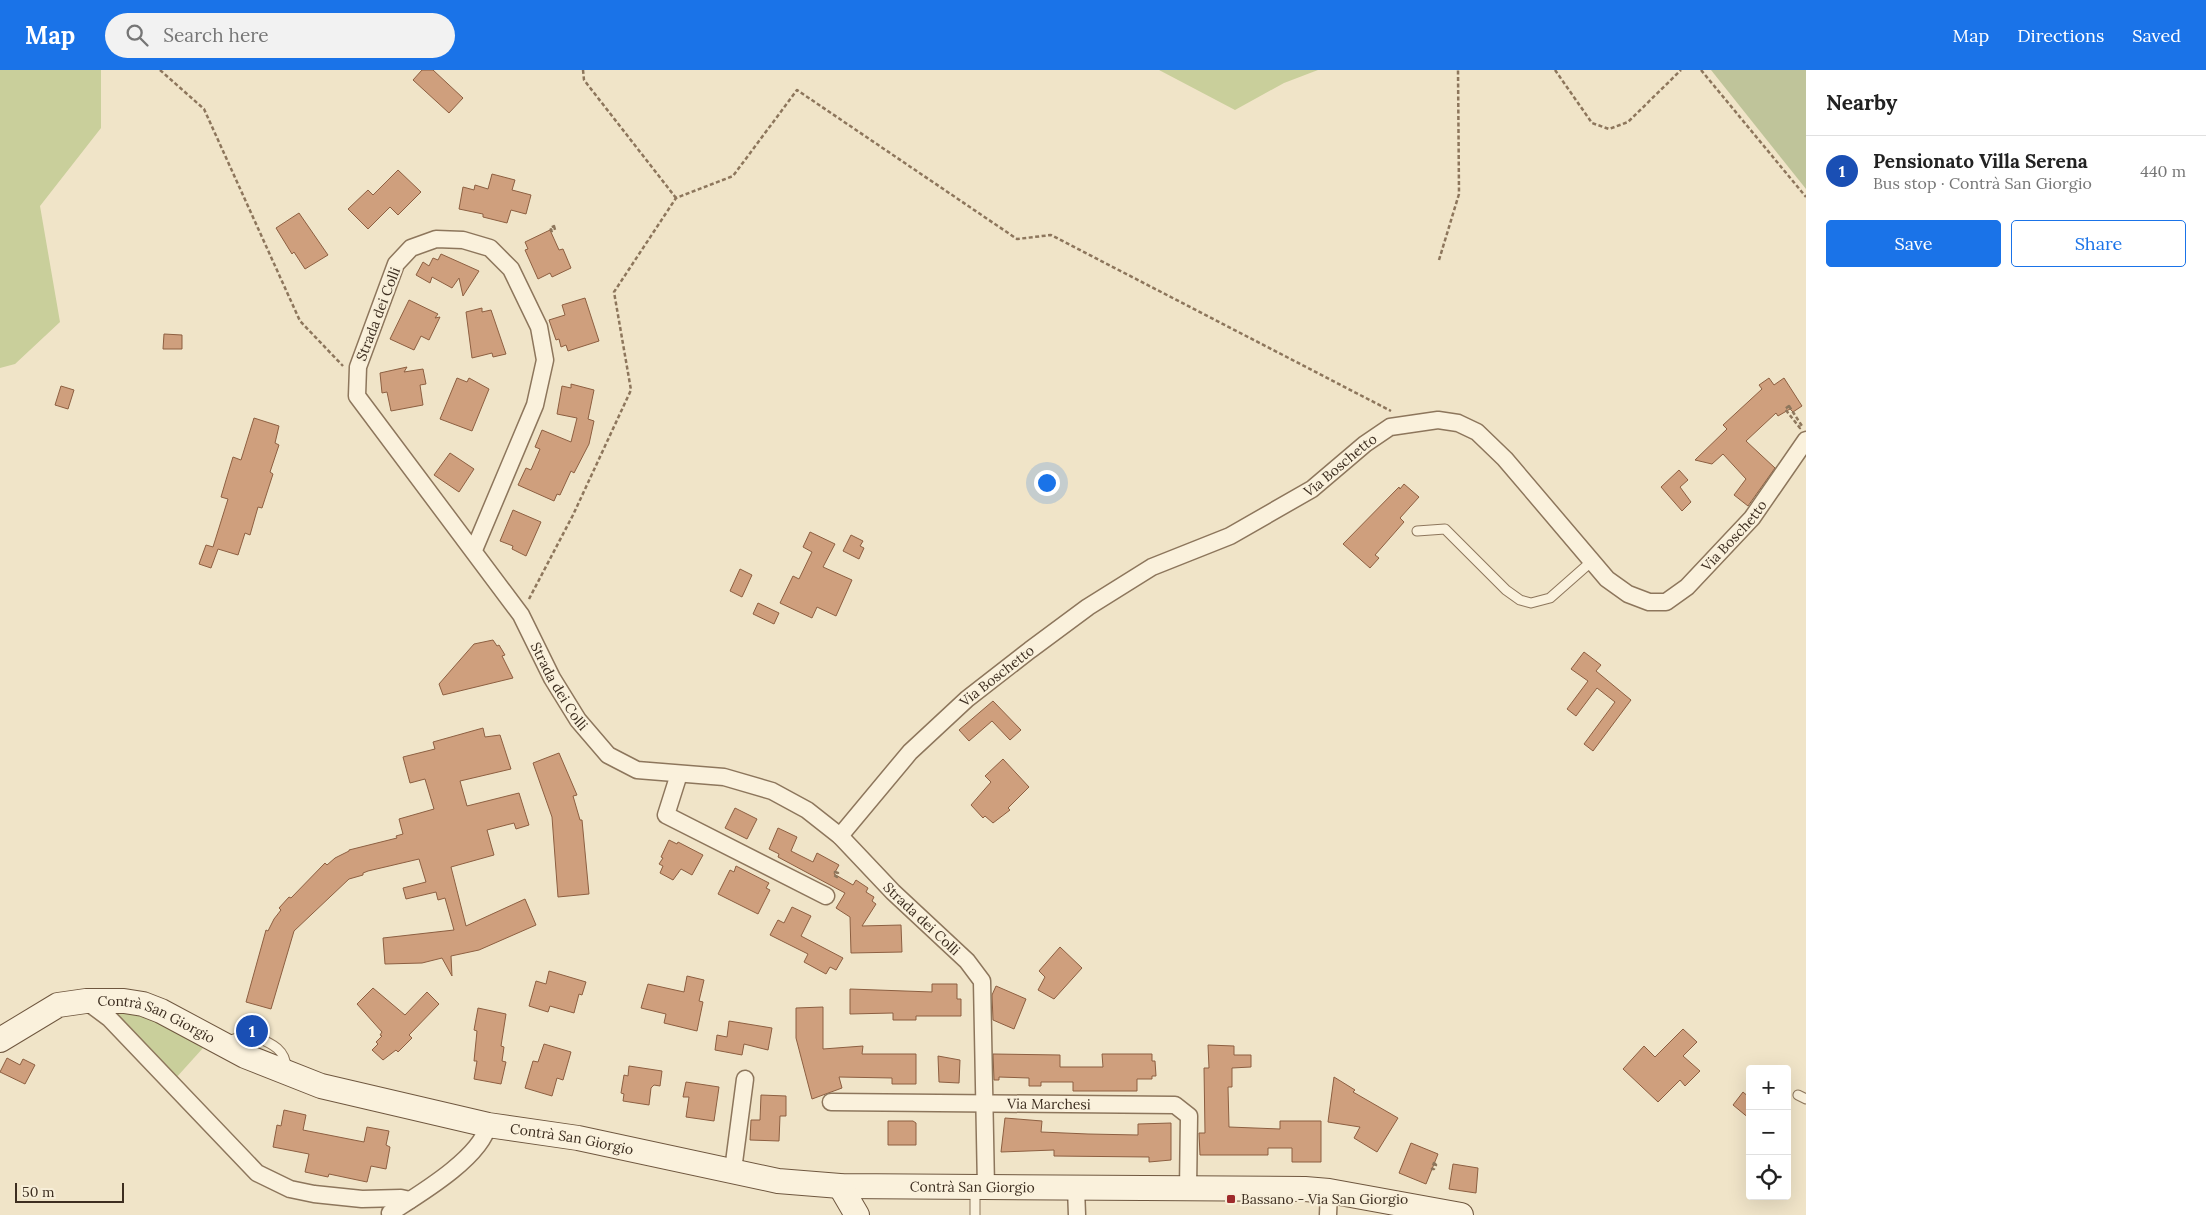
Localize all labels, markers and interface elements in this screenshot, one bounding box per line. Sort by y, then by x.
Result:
search box [105,13,455,58]
text: Map [25,20,75,51]
icon: search [123,21,151,49]
text: Search here [163,23,269,47]
text: Map [1953,24,1989,47]
text: Directions [2017,24,2104,47]
text: Saved [2132,24,2181,47]
text: Nearby [1826,89,1897,116]
text: Pensionato Villa Serena [1873,149,2088,173]
text: 1 [1839,161,1845,181]
text: 440 m [2140,161,2186,181]
text: Bus stop · Contrà San Giorgio [1873,173,2092,193]
button: Save [1826,220,2001,267]
button: Share [2011,220,2186,267]
street label: Strada dei Colli [352,265,404,363]
street label: Via Boschetto [1300,430,1380,501]
your location [1034,470,1060,496]
street label: Via Boschetto [1697,496,1771,576]
street label: Strada dei Colli [527,639,592,734]
street label: Via Boschetto [955,641,1038,711]
street label: Strada dei Colli [879,878,964,959]
street label: Contrà San Giorgio [97,992,218,1047]
pin: 1 [236,1012,268,1050]
map controls [1746,1065,1791,1200]
button: + [1746,1065,1791,1110]
street label: Via Marchesi [1006,1095,1091,1113]
button: − [1746,1110,1791,1155]
street label: Contrà San Giorgio [509,1119,635,1159]
button: locate [1746,1155,1791,1200]
street label: Contrà San Giorgio [910,1177,1035,1196]
scale bar [15,1180,124,1203]
text: 50 m [22,1183,55,1201]
place label: Bassano - Via San Giorgio [1241,1190,1408,1208]
marker: Bassano - Via San Giorgio [1225,1193,1237,1205]

